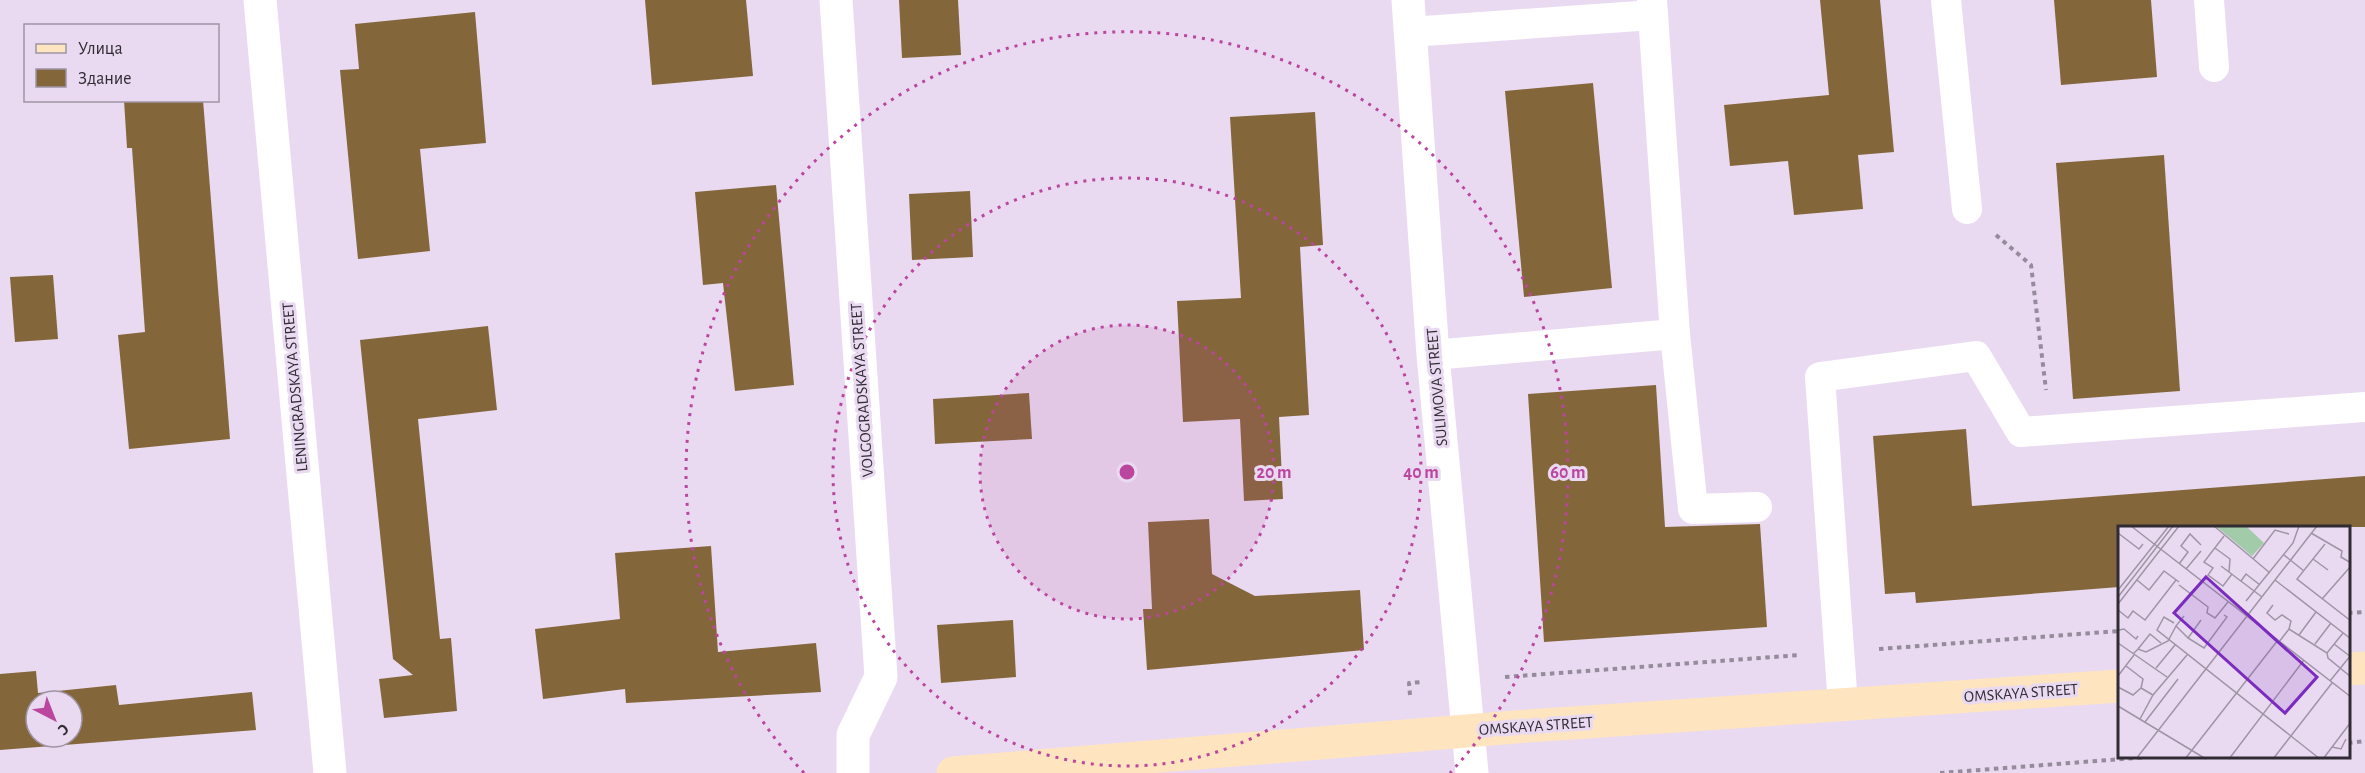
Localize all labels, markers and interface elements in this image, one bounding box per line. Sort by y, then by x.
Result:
legend [24,24,219,102]
text: Улица [78,40,123,58]
text: Здание [78,70,132,88]
street label: LENINGRADSKAYA STREET [280,302,310,472]
street label: VOLGOGRADSKAYA STREET [848,302,876,478]
street label: SULIMOVA STREET [1424,327,1450,447]
centre of rings [1117,462,1137,482]
text: 20 m [1256,464,1292,482]
text: 40 m [1403,464,1439,482]
text: 60 m [1550,464,1586,482]
inset map [2118,526,2350,758]
street label: OMSKAYA STREET [1963,681,2079,705]
north arrow [24,689,84,749]
street label: OMSKAYA STREET [1478,714,1594,738]
text: С [55,720,72,738]

